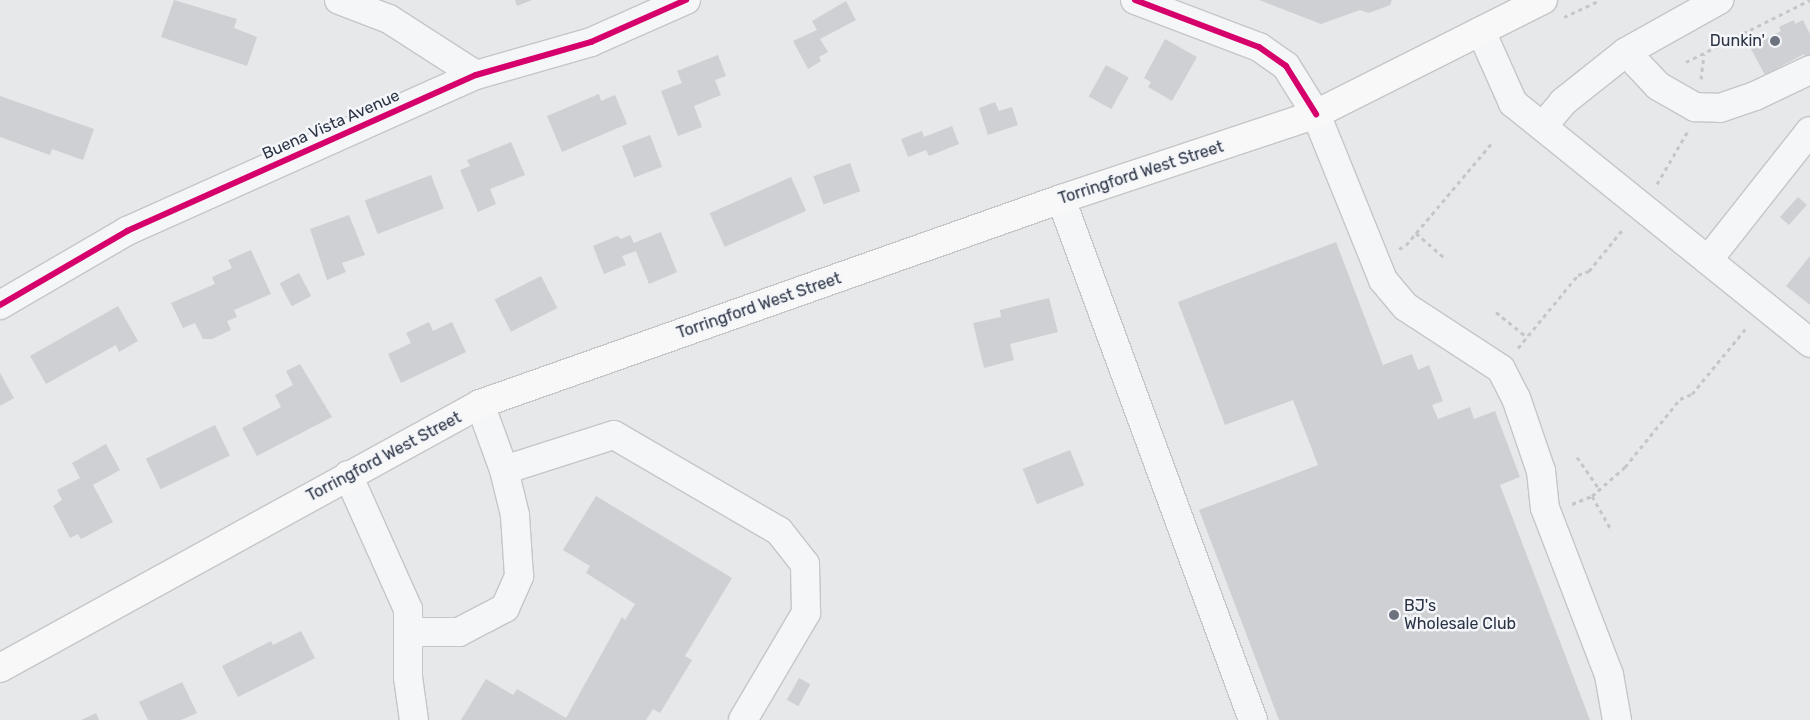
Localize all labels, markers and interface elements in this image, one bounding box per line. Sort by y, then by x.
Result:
place label: Dunkin' [1710,31,1765,51]
marker: Dunkin' [1769,35,1781,47]
street label: Buena Vista Avenue [259,86,403,164]
street label: Torringford West Street [1056,137,1226,209]
street label: Torringford West Street [674,269,844,343]
street label: Torringford West Street [303,408,465,506]
place label: BJ's Wholesale Club [1404,596,1516,634]
marker: BJ's Wholesale Club [1388,609,1400,621]

